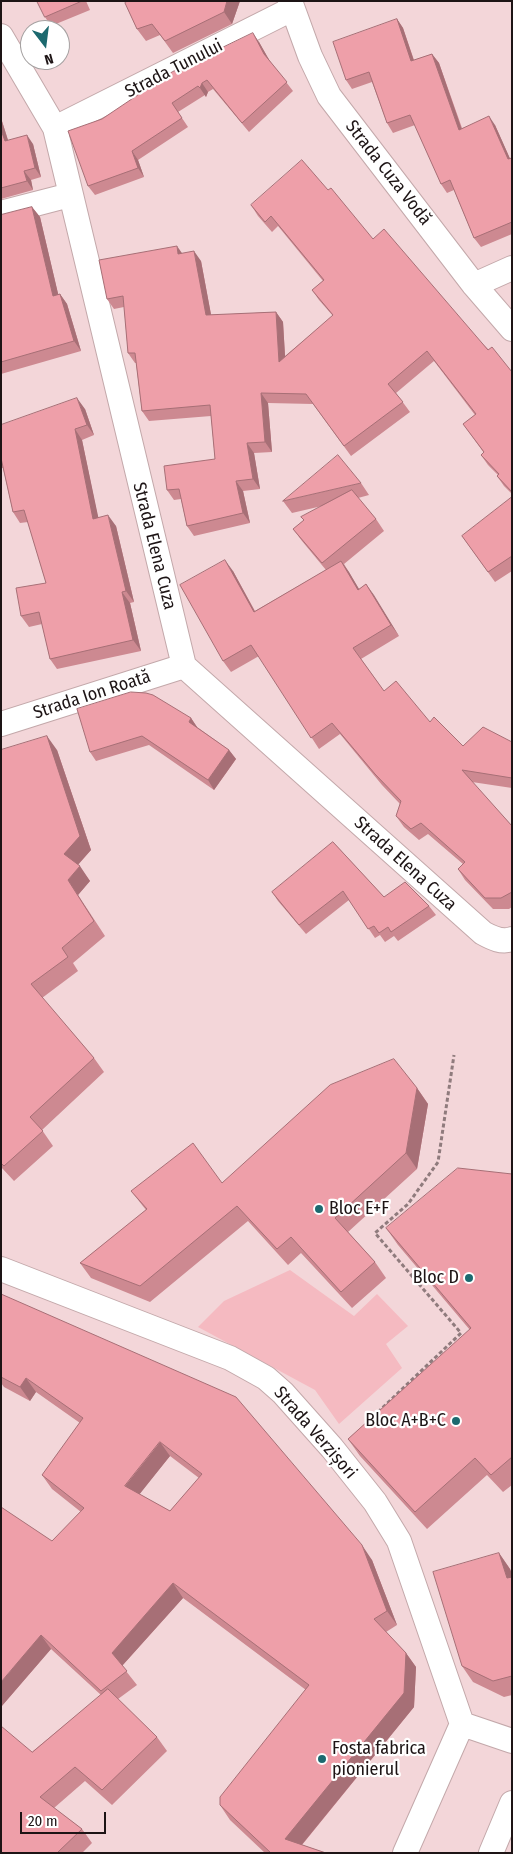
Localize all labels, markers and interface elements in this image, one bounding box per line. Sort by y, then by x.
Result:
north arrow [20,20,70,70]
street label: Strada Tunului [122,35,226,103]
text: N [43,50,55,68]
street label: Strada Cuza Vodă [340,116,436,230]
street label: Strada Elena Cuza [128,480,180,612]
street label: Strada Ion Roată [31,666,153,724]
street label: Strada Elena Cuza [349,812,461,916]
place label: Bloc E+F [329,1198,389,1220]
marker: Bloc E+F [313,1203,325,1215]
place label: Bloc D [413,1267,459,1289]
marker: Bloc D [463,1272,475,1284]
street label: Strada Verzișori [269,1382,361,1484]
place label: Bloc A+B+C [365,1410,446,1432]
marker: Bloc A+B+C [450,1415,462,1427]
place label: Fosta fabrica pionierul [332,1738,426,1780]
marker: Fosta fabrica pionierul [316,1753,328,1765]
scale bar [22,1802,109,1834]
text: 20 m [28,1812,58,1830]

